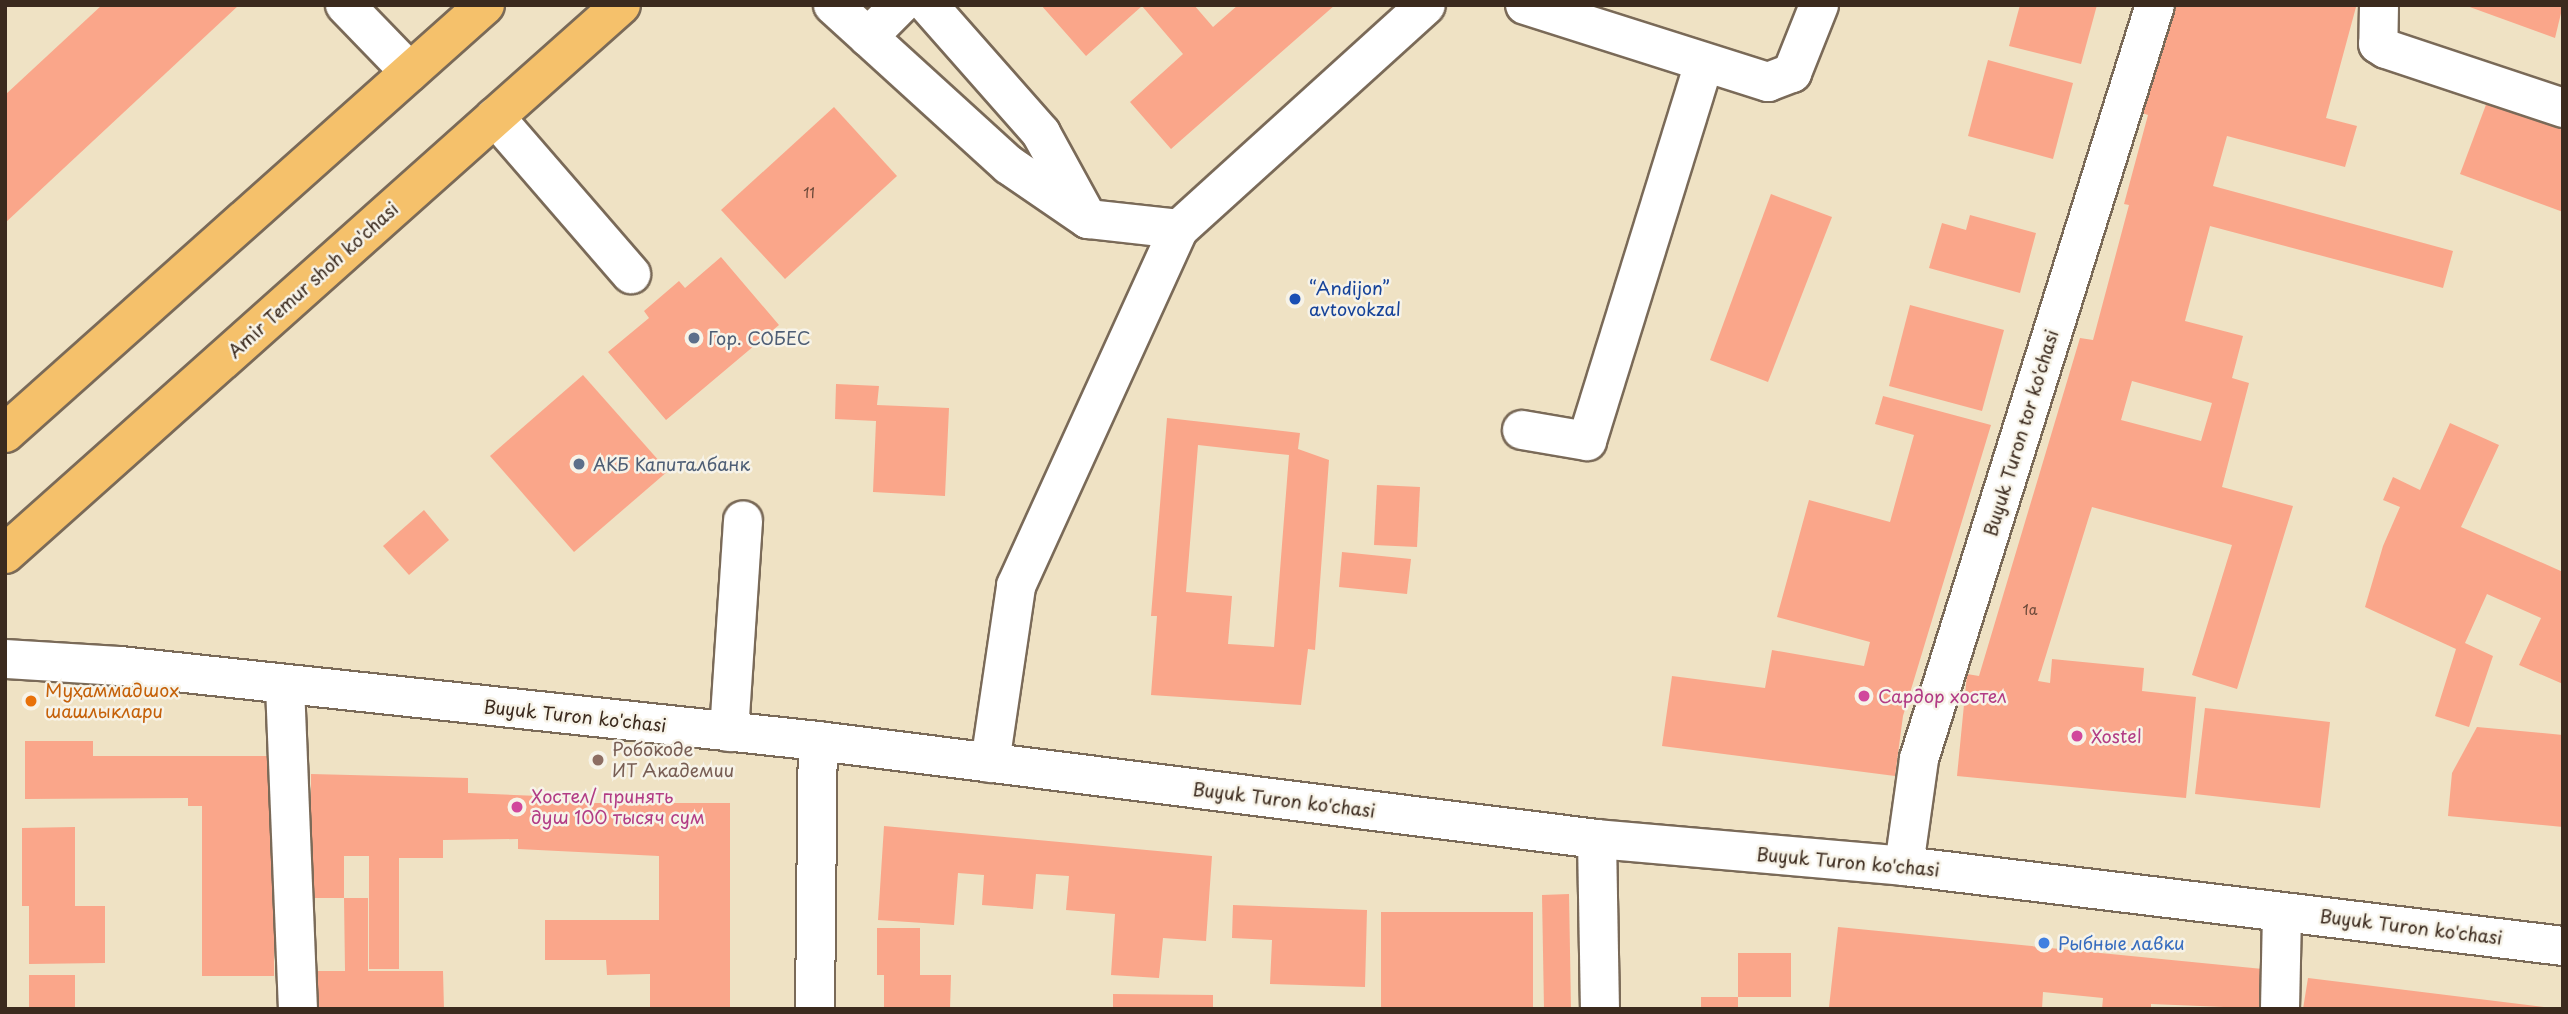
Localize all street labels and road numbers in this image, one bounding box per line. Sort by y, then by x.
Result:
street label: Amir Temur shoh ko'chasi [223,198,403,362]
street label: Buyuk Turon tor ko'chasi [1979,327,2063,539]
street label: Buyuk Turon ko'chasi [483,696,667,736]
street label: Buyuk Turon ko'chasi [1192,778,1376,822]
street label: Buyuk Turon ko'chasi [1756,843,1940,881]
street label: Buyuk Turon ko'chasi [2319,905,2503,949]

